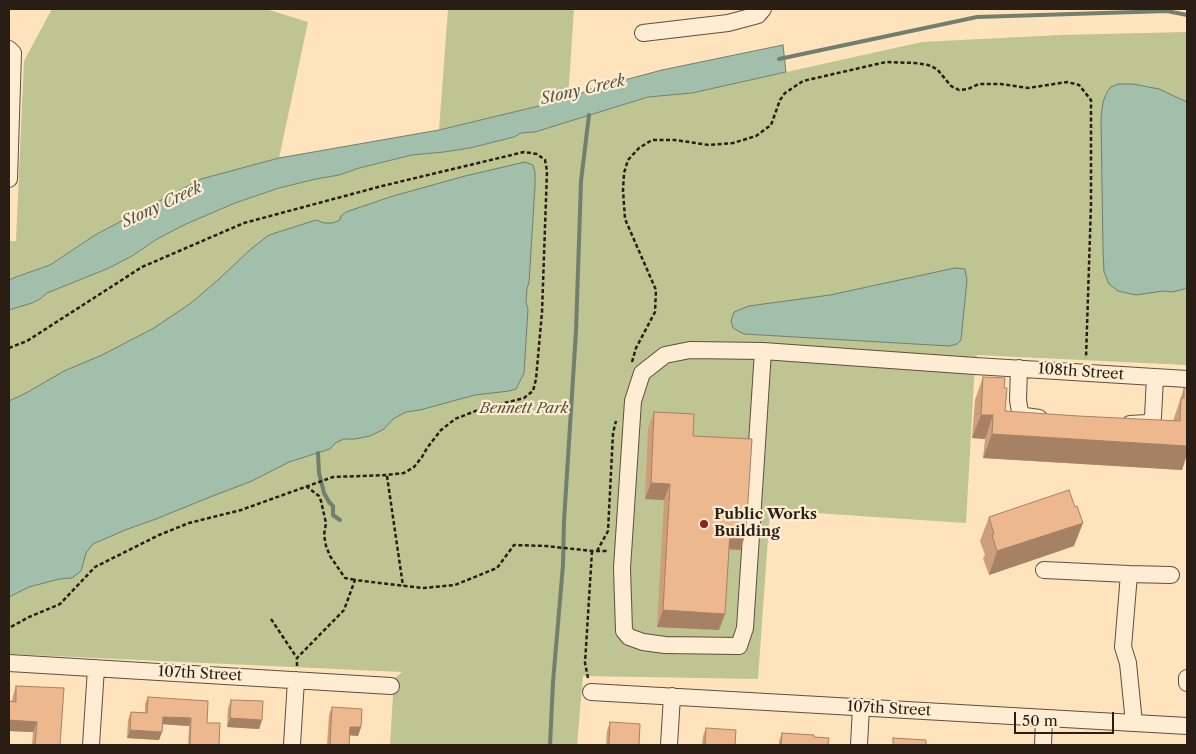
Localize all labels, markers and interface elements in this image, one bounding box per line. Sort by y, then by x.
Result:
water label: Stony Creek [539,71,627,109]
water label: Stony Creek [119,178,205,232]
street label: 108th Street [1038,360,1124,384]
park label: Bennett Park [479,400,569,418]
place label: Public Works Building [714,506,817,541]
marker: Public Works Building [698,518,710,530]
street label: 107th Street [157,663,243,685]
street label: 107th Street [846,698,932,720]
scale bar [1016,702,1116,734]
text: 50 m [1022,711,1058,730]

